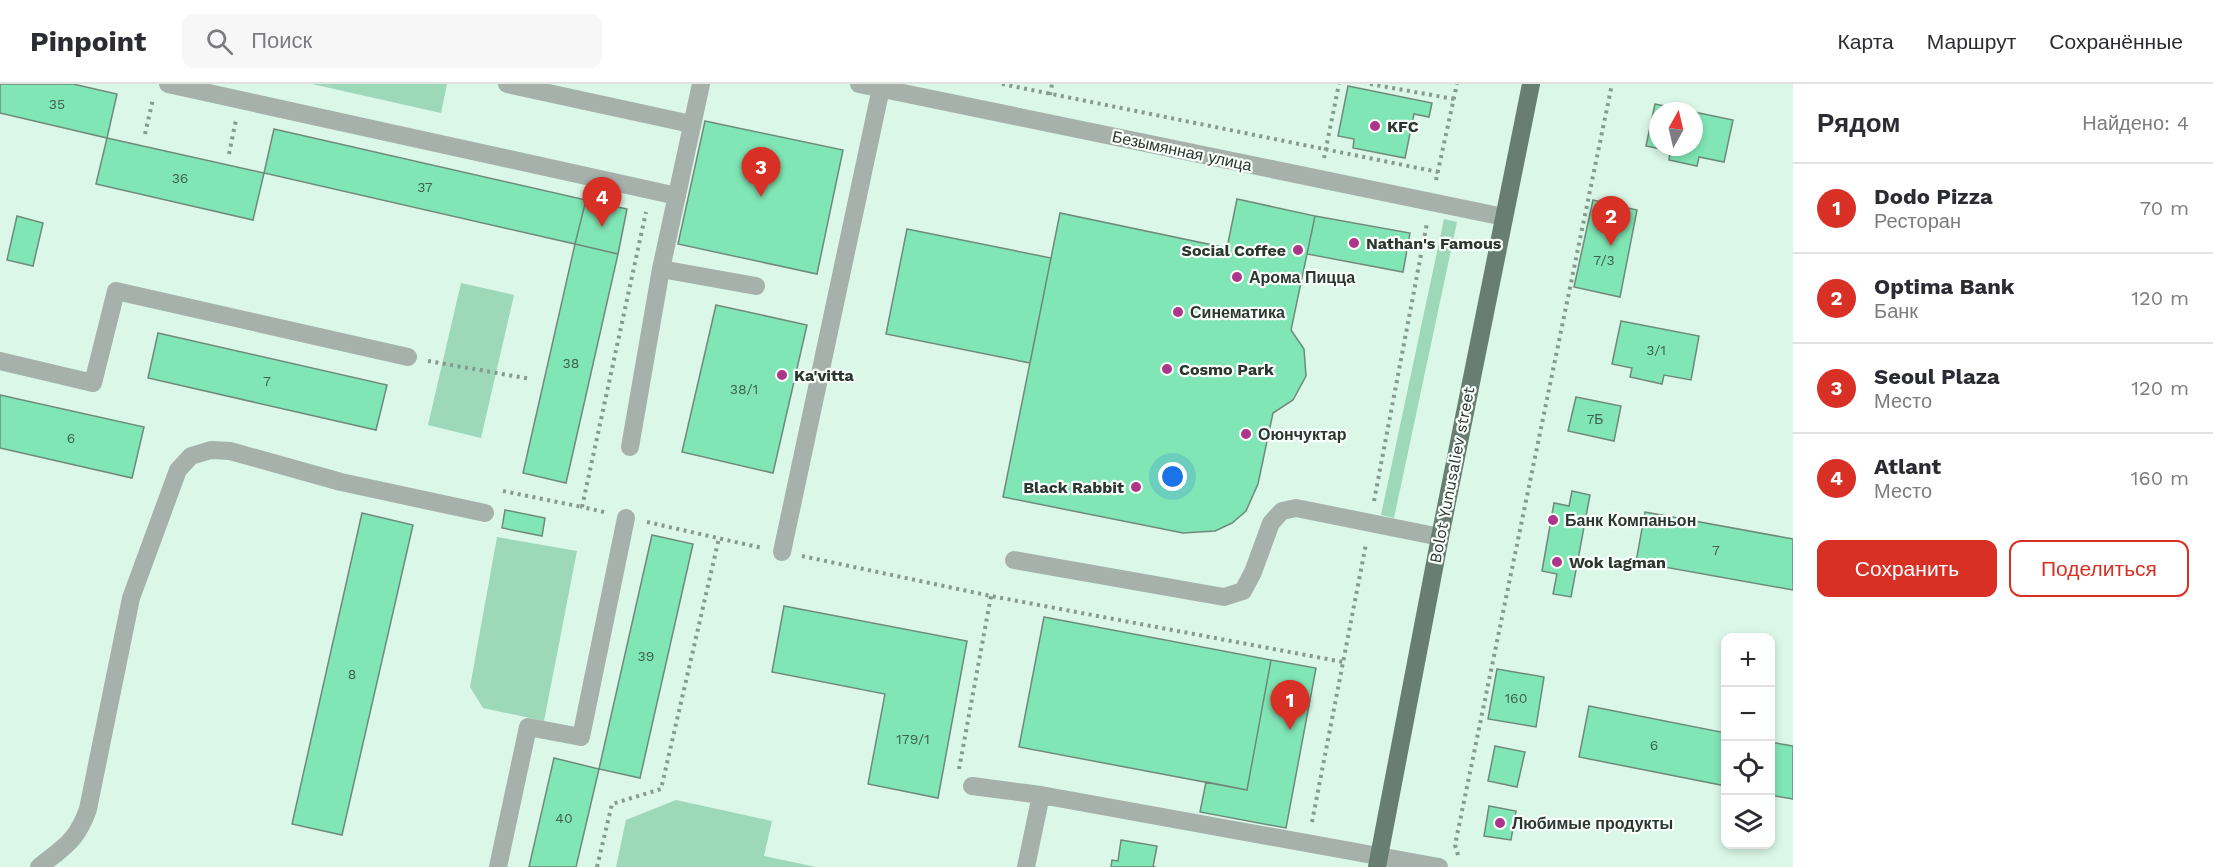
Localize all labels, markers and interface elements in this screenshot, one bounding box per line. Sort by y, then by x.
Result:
search box [182,14,602,68]
text: Pinpoint [30,25,146,58]
icon: search [203,25,236,58]
text: Поиск [251,28,312,53]
text: Карта [1838,29,1894,54]
text: Маршрут [1927,29,2016,54]
text: Сохранённые [2049,29,2183,54]
house number: 35 [49,96,65,112]
north arrow [1649,102,1703,156]
text: Рядом [1817,108,1900,138]
text: Найдено: 4 [2082,111,2189,135]
place label: KFC [1387,117,1419,136]
marker: KFC [1368,119,1382,133]
street label: Безымянная улица [1110,127,1254,175]
pin: 3 [742,147,780,197]
house number: 36 [172,170,188,186]
pin: 4 [582,178,622,227]
house number: 37 [417,179,433,195]
text: Dodo Pizza [1874,184,1993,209]
pin: 2 [1592,196,1630,246]
text: 1 [1832,196,1841,220]
text: 70 m [2140,196,2189,220]
text: Ресторан [1874,209,1961,233]
place label: Nathan's Famous [1366,234,1502,253]
marker: Nathan's Famous [1347,236,1361,250]
place label: Social Coffee [1182,241,1286,260]
marker: Social Coffee [1291,243,1305,257]
house number: 7/3 [1593,252,1615,268]
place label: Арома Пицца [1249,268,1355,287]
marker: Арома Пицца [1230,270,1244,284]
text: Optima Bank [1874,274,2015,299]
text: 2 [1831,286,1842,310]
text: 120 m [2131,286,2189,310]
text: Банк [1874,299,1918,323]
place label: Синематика [1190,303,1285,322]
marker: Синематика [1171,305,1185,319]
house number: 3/1 [1646,342,1666,358]
house number: 38 [563,355,579,371]
place label: Cosmo Park [1179,360,1274,379]
marker: Cosmo Park [1160,362,1174,376]
text: Seoul Plaza [1874,364,2000,389]
place label: Ka'vitta [794,366,855,385]
marker: Ka'vitta [775,368,789,382]
house number: 7 [263,373,271,389]
text: 3 [1831,376,1842,400]
text: 120 m [2131,376,2189,400]
house number: 38/1 [730,381,758,397]
street label: Bolot Yunusaliev street [1426,385,1478,565]
text: Место [1874,389,1932,413]
house number: 7Б [1586,411,1604,427]
place label: Оюнчуктар [1258,425,1347,444]
marker: Оюнчуктар [1239,427,1253,441]
house number: 6 [67,430,75,446]
text: Atlant [1874,454,1941,479]
your location [1158,462,1187,491]
text: 4 [1830,466,1843,490]
text: 160 m [2131,466,2189,490]
place label: Black Rabbit [1023,478,1124,497]
text: Место [1874,479,1932,503]
marker: Black Rabbit [1129,480,1143,494]
place label: Банк Компаньон [1565,511,1696,530]
marker: Банк Компаньон [1546,513,1560,527]
button: Сохранить [1817,540,1997,597]
button: Поделиться [2009,540,2189,597]
house number: 7 [1712,542,1720,558]
place label: Wok lagman [1569,553,1666,572]
marker: Wok lagman [1550,555,1564,569]
map controls [1721,633,1775,849]
button: + [1721,633,1775,687]
house number: 39 [638,648,654,664]
house number: 8 [348,666,356,682]
pin: 1 [1270,680,1310,730]
button: − [1721,687,1775,741]
house number: 160 [1505,690,1527,706]
house number: 179/1 [896,731,930,747]
house number: 6 [1650,737,1658,753]
button: locate [1721,741,1775,795]
button: layers [1721,795,1775,849]
house number: 40 [555,810,573,826]
place label: Любимые продукты [1512,814,1673,833]
marker: Любимые продукты [1493,816,1507,830]

